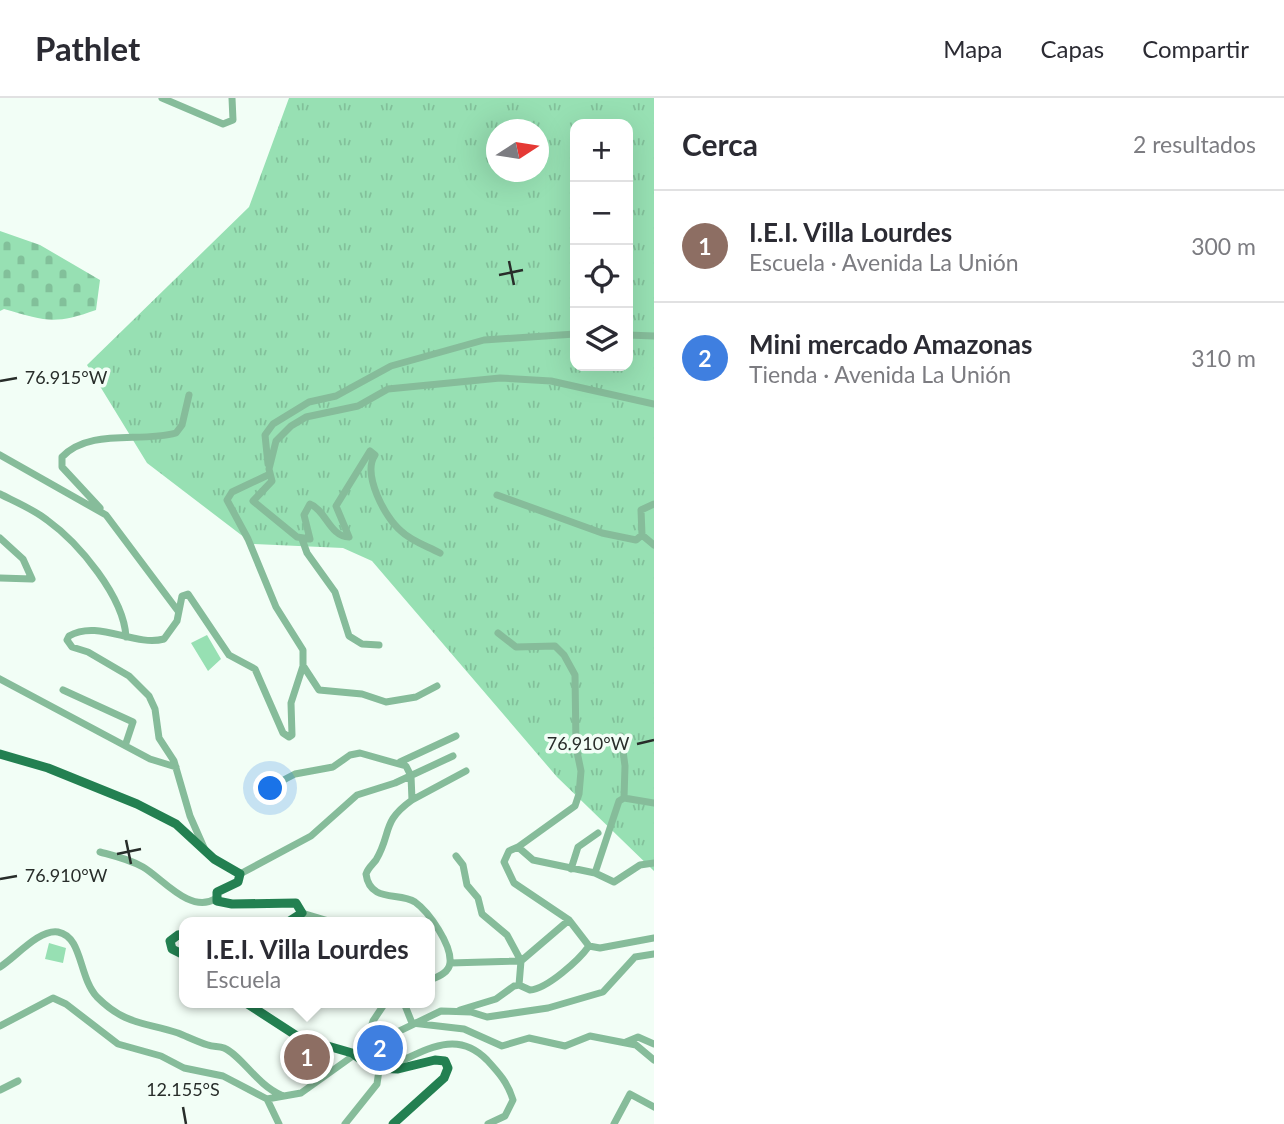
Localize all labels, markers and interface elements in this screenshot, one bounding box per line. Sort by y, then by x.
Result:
text: Pathlet [35,28,140,68]
text: Mapa [943,34,1002,63]
text: Capas [1040,34,1104,63]
text: Compartir [1142,34,1249,63]
north arrow [486,119,549,182]
map controls [570,119,633,371]
button: + [570,119,633,182]
text: Cerca [682,126,758,162]
text: 2 resultados [1133,130,1256,158]
button: − [570,182,633,245]
text: I.E.I. Villa Lourdes [749,216,952,248]
text: 1 [698,232,712,260]
text: 300 m [1191,232,1256,260]
button: locate [570,245,633,308]
text: Escuela · Avenida La Unión [749,248,1019,276]
button: layers [570,308,633,371]
text: Mini mercado Amazonas [749,328,1032,360]
text: 2 [698,344,712,372]
text: 310 m [1191,344,1256,372]
text: Tienda · Avenida La Unión [749,360,1011,388]
text: 76.915°W [25,366,108,388]
text: 76.910°W [547,732,630,754]
your location [253,771,287,805]
text: 76.910°W [25,864,108,886]
popup [179,917,435,1008]
text: I.E.I. Villa Lourdes [205,933,409,965]
text: Escuela [205,965,281,993]
pin: 2 [357,1022,403,1074]
pin: 1 [284,1031,330,1083]
text: 12.155°S [146,1078,220,1100]

